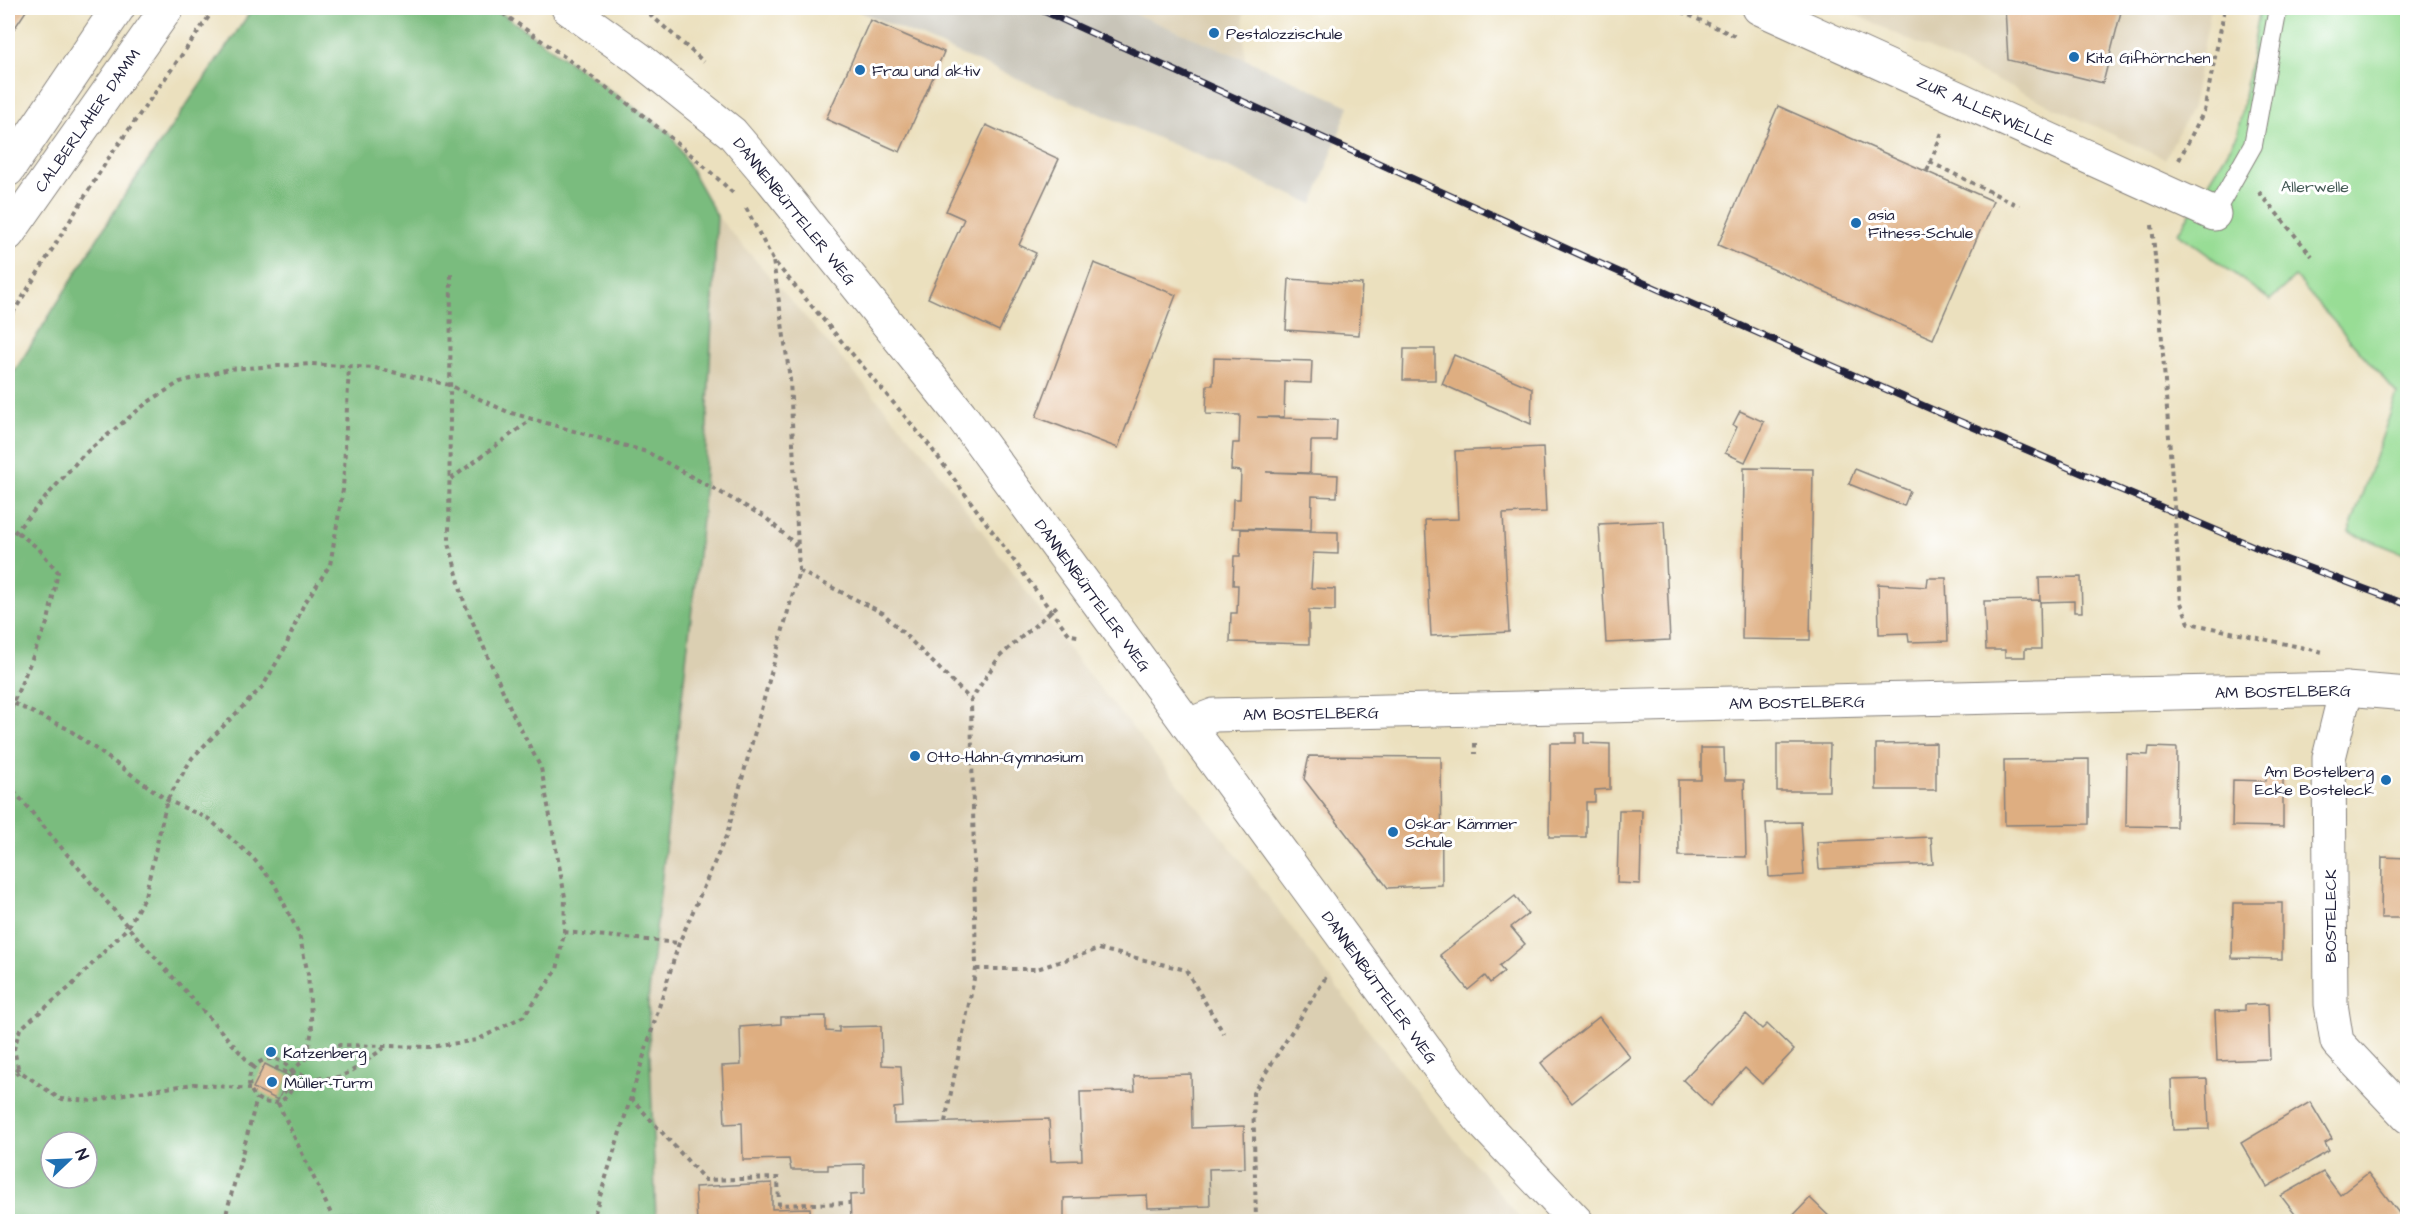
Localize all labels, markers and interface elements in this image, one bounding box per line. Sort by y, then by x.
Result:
place label: Pestalozzischule [1226,23,1343,45]
marker: Pestalozzischule [1207,26,1221,40]
street label: CALBERLAHER DAMM [30,45,146,197]
place label: Kita Gifhörnchen [2086,47,2211,69]
marker: Kita Gifhörnchen [2067,50,2081,64]
place label: Frau und aktiv [872,60,981,82]
marker: Frau und aktiv [853,63,867,77]
street label: ZUR ALLERWELLE [1913,71,2059,151]
street label: DANNENBÜTTELER WEG [728,133,861,290]
park label: Allerwelle [2281,176,2349,198]
place label: asia Fitness-Schule [1868,204,1974,244]
marker: asia Fitness-Schule [1849,216,1863,230]
street label: DANNENBÜTTELER WEG [1029,515,1155,676]
street label: AM BOSTELBERG [2215,680,2351,704]
street label: AM BOSTELBERG [1729,691,1865,715]
street label: AM BOSTELBERG [1243,702,1379,726]
place label: Otto-Hahn-Gymnasium [927,746,1083,769]
marker: Otto-Hahn-Gymnasium [908,749,922,763]
place label: Am Bostelberg Ecke Bosteleck [2255,761,2374,801]
marker: Am Bostelberg Ecke Bosteleck [2379,773,2393,787]
place label: Oskar Kämmer Schule [1405,813,1517,853]
marker: Oskar Kämmer Schule [1386,825,1400,839]
street label: BOSTELECK [2320,869,2342,963]
street label: DANNENBÜTTELER WEG [1316,907,1442,1068]
place label: Katzenberg [283,1042,367,1065]
marker: Katzenberg [264,1045,278,1059]
place label: Müller-Turm [284,1072,373,1094]
marker: Müller-Turm [265,1075,279,1089]
north arrow [39,1130,99,1190]
text: N [70,1146,94,1163]

